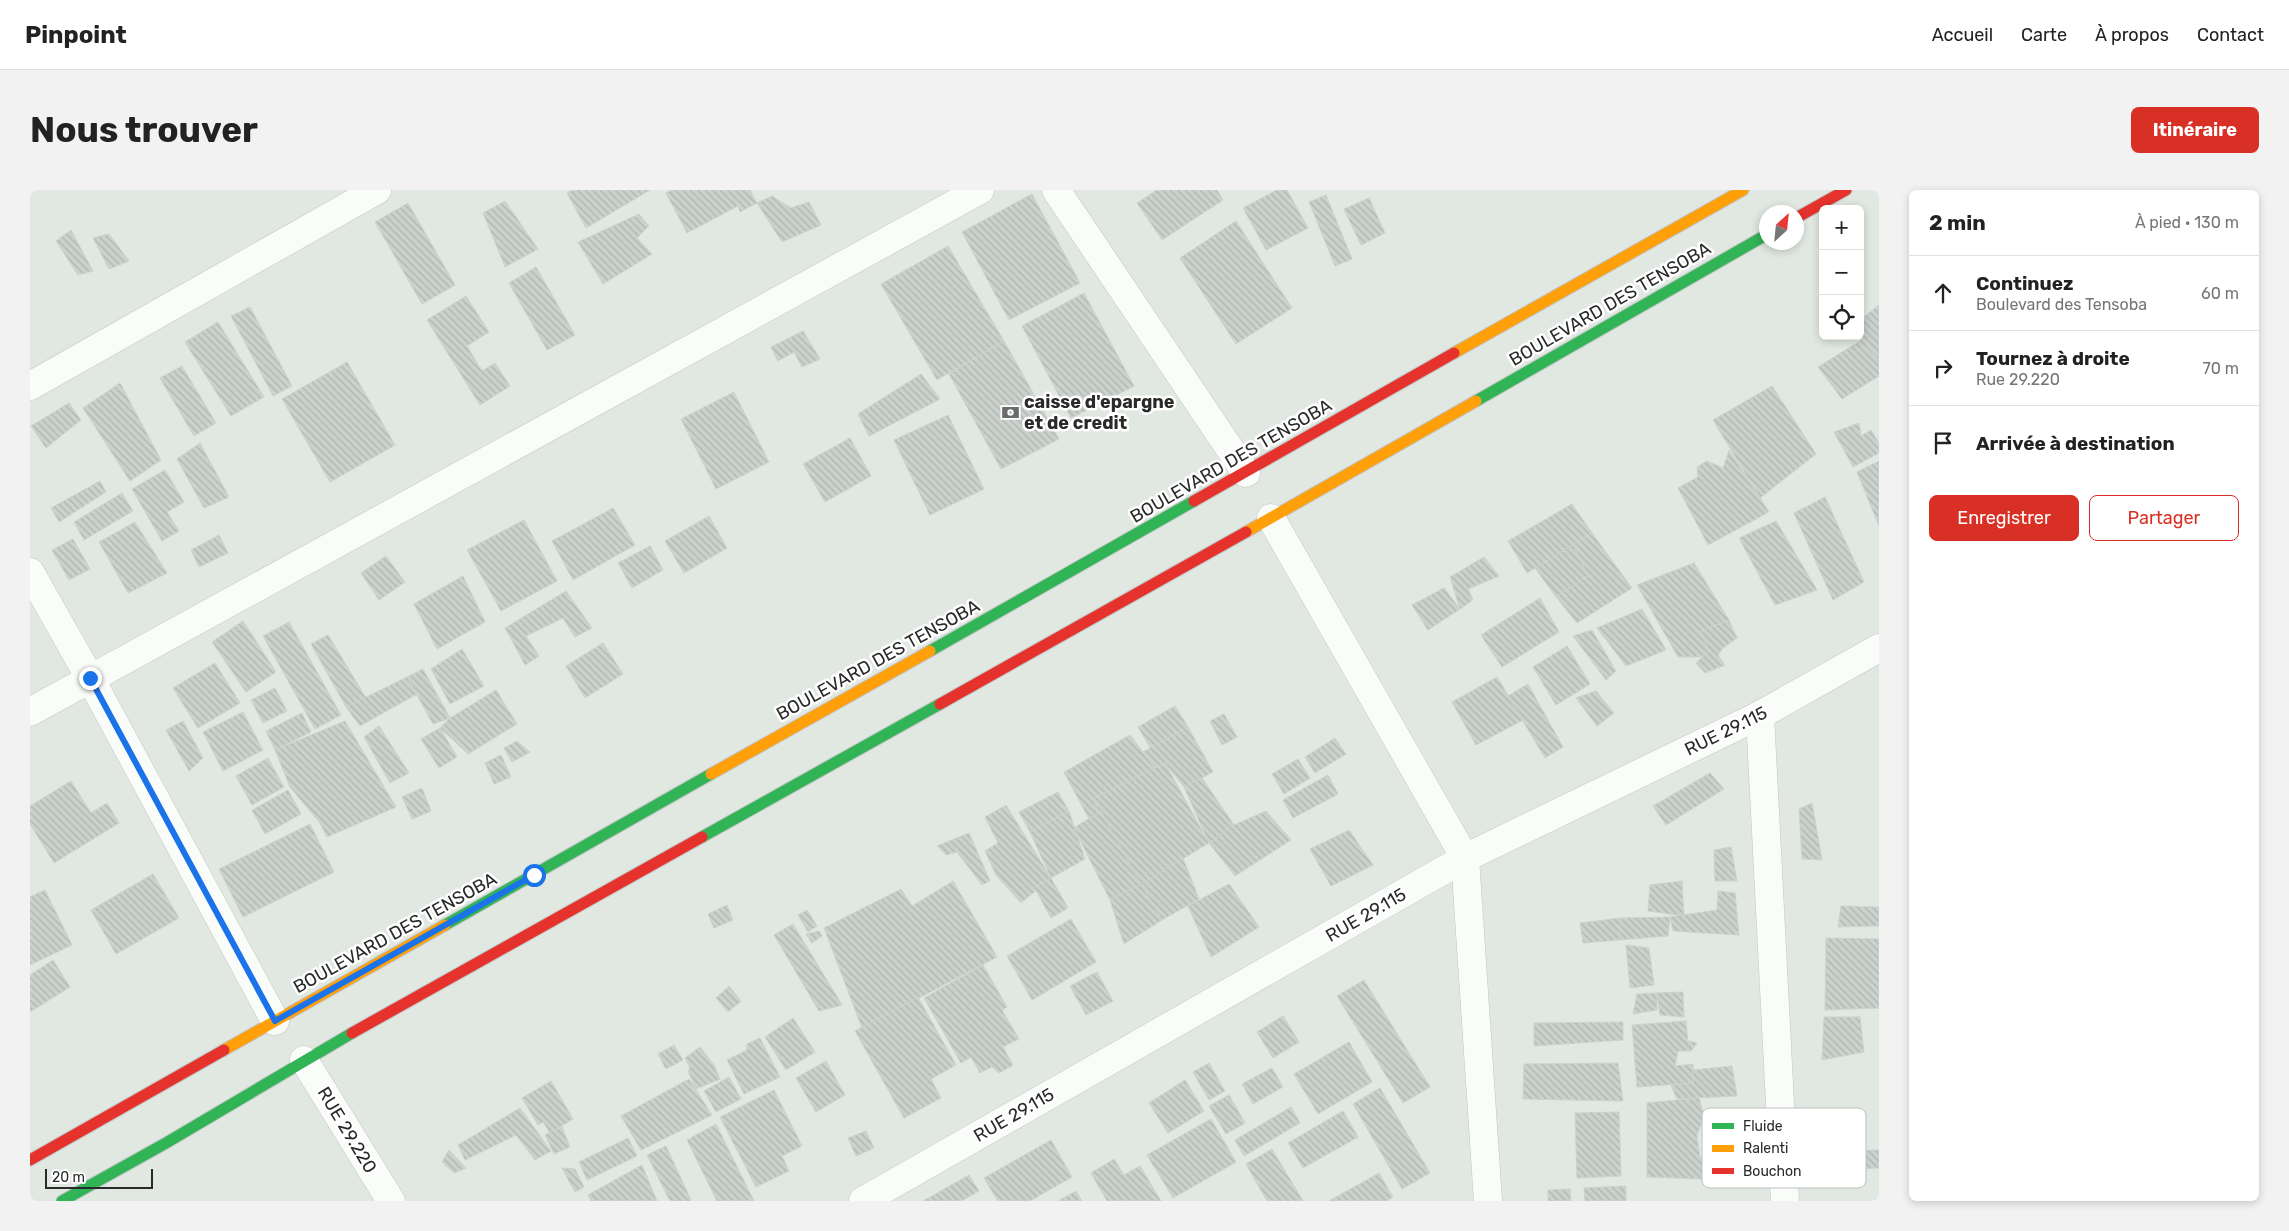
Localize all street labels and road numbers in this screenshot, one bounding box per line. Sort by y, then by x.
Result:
street label: BOULEVARD DES TENSOBA [1505,237,1715,371]
street label: BOULEVARD DES TENSOBA [1126,394,1336,528]
street label: BOULEVARD DES TENSOBA [773,595,983,725]
street label: RUE 29.115 [1681,702,1771,760]
street label: BOULEVARD DES TENSOBA [290,868,500,998]
street label: RUE 29.115 [1322,883,1410,947]
street label: RUE 29.220 [313,1083,381,1177]
street label: RUE 29.115 [970,1083,1058,1147]

